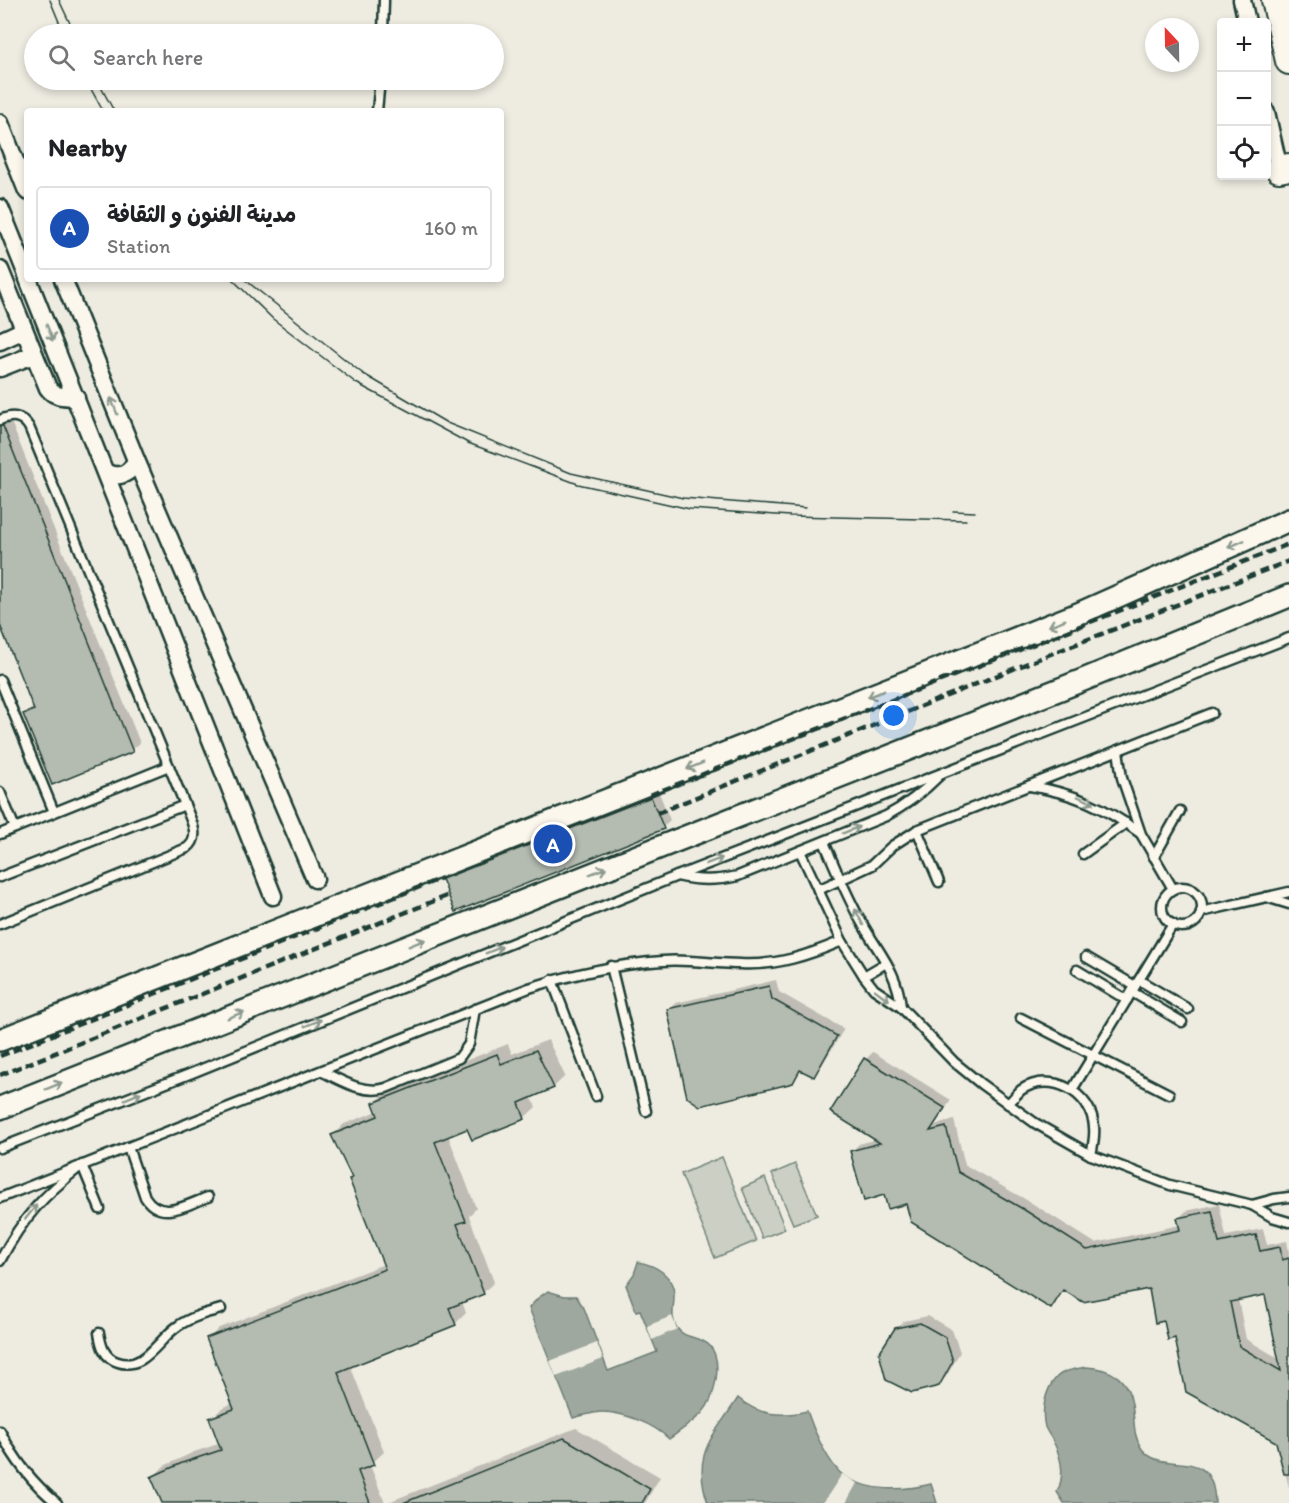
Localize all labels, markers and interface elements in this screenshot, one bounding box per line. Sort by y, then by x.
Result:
north arrow [1145,18,1199,72]
map controls [1217,18,1271,180]
button: + [1217,18,1271,72]
search box [24,24,504,90]
icon: search [45,41,78,74]
text: Search here [93,44,203,71]
button: − [1217,72,1271,126]
button: locate [1217,126,1271,180]
text: Nearby [48,131,127,163]
text: مدينة الفنون و الثقافة [107,201,296,228]
text: A [63,216,76,240]
text: 160 m [425,216,478,240]
text: Station [107,234,170,258]
one-way arrow [45,324,56,342]
one-way arrow [108,397,119,415]
one-way arrow [1227,539,1245,551]
one-way arrow [1048,618,1067,629]
one-way arrow [867,690,886,701]
your location [879,701,908,730]
one-way arrow [686,761,704,772]
one-way arrow [1076,795,1094,806]
pin: A [534,822,572,866]
one-way arrow [842,824,860,835]
one-way arrow [704,855,723,866]
one-way arrow [589,865,607,876]
one-way arrow [853,909,865,926]
one-way arrow [407,937,426,948]
one-way arrow [484,944,503,955]
one-way arrow [874,988,890,1001]
one-way arrow [226,1008,245,1019]
one-way arrow [304,1017,322,1028]
one-way arrow [45,1080,63,1091]
one-way arrow [123,1090,141,1101]
one-way arrow [24,1204,37,1220]

